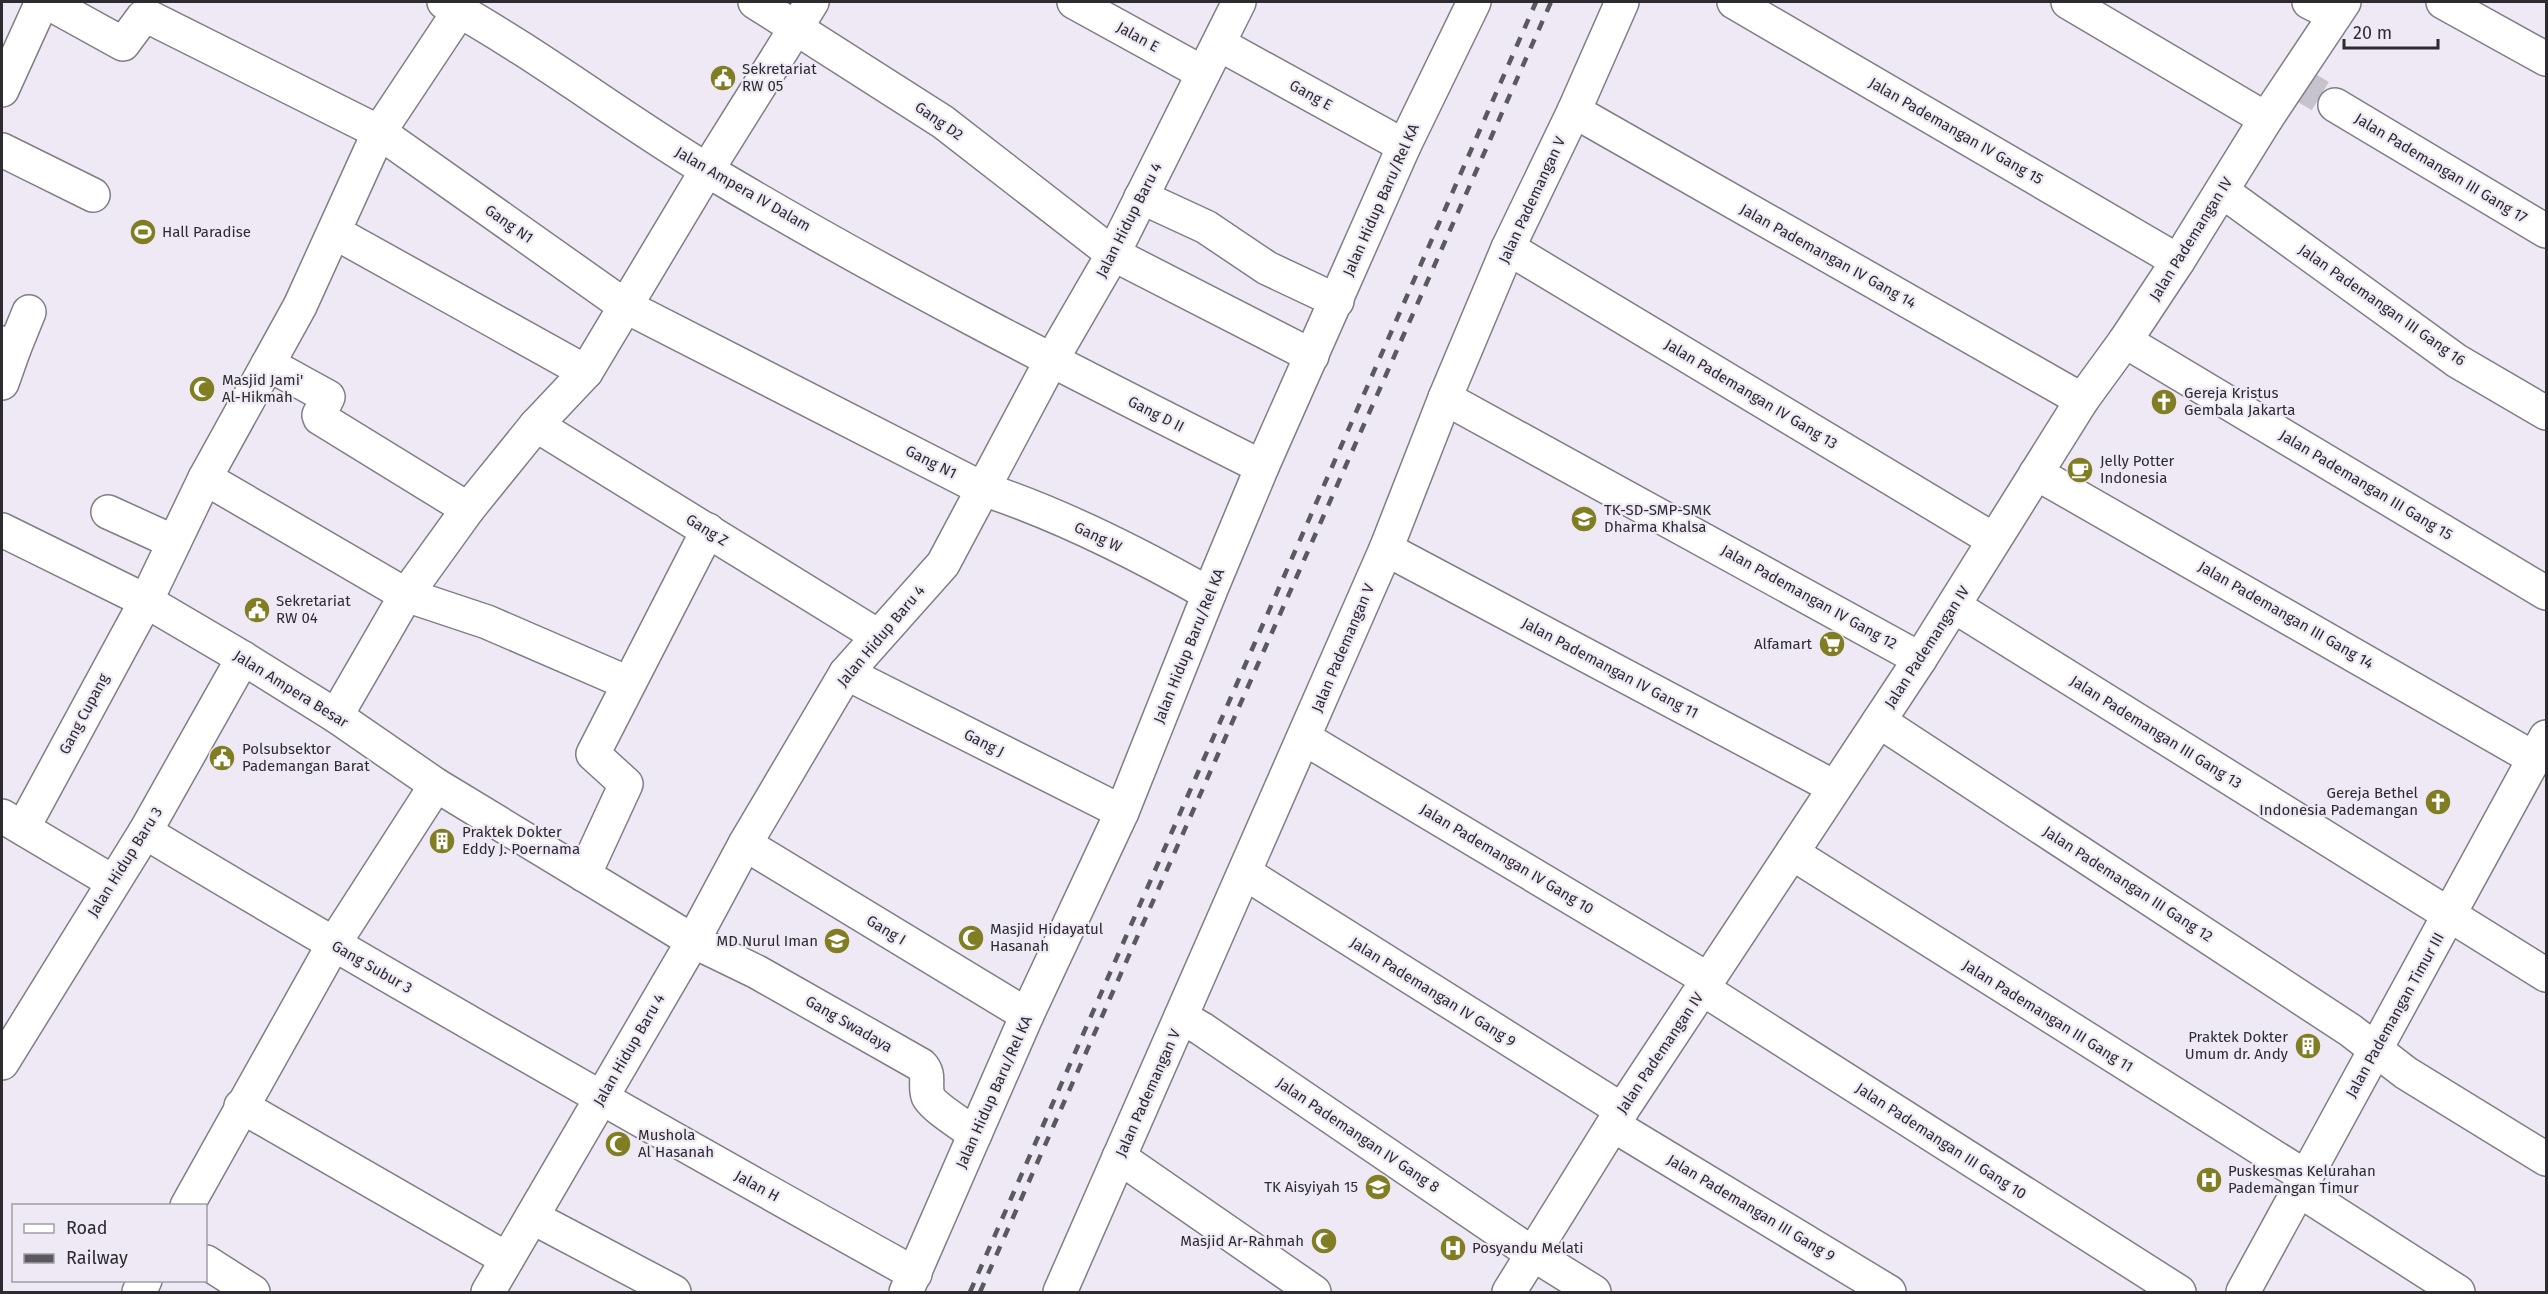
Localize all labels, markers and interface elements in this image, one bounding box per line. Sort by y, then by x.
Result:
scale bar [2344,12,2438,50]
street label: Jalan E [1114,18,1162,56]
text: 20 m [2353,22,2392,44]
place label: Sekretariat RW 05 [742,60,817,95]
public building icon: Sekretariat RW 05 [708,63,738,93]
street label: Jalan Pademangan IV Gang 15 [1866,74,2046,188]
street label: Gang E [1286,76,1336,114]
street label: Gang D2 [911,98,967,144]
street label: Jalan Pademangan III Gang 17 [2352,109,2531,227]
street label: Jalan Hidup Baru/Rel KA [1339,120,1423,279]
street label: Jalan Pademangan V [1495,133,1570,266]
street label: Jalan Ampera IV Dalam [672,143,814,235]
street label: Jalan Hidup Baru 4 [1092,159,1166,280]
street label: Jalan Pademangan IV [2146,173,2237,304]
street label: Jalan Pademangan IV Gang 14 [1737,200,1919,312]
street label: Gang N1 [481,201,537,247]
sports icon: Hall Paradise [128,217,158,247]
place label: Hall Paradise [162,223,251,241]
street label: Jalan Pademangan III Gang 16 [2295,240,2469,370]
street label: Jalan Pademangan IV Gang 13 [1661,335,1841,453]
place label: Masjid Jami' Al-Hikmah [222,371,303,406]
mosque icon: Masjid Jami' Al-Hikmah [187,374,217,404]
place label: Gereja Kristus Gembala Jakarta [2184,384,2295,419]
church icon: Gereja Kristus Gembala Jakarta [2149,387,2179,417]
street label: Gang D II [1125,392,1187,436]
street label: Jalan Pademangan III Gang 15 [2276,426,2456,544]
street label: Gang N1 [902,442,960,482]
place label: Jelly Potter Indonesia [2100,452,2175,487]
cafe icon: Jelly Potter Indonesia [2065,455,2095,485]
place label: TK-SD-SMP-SMK Dharma Khalsa [1604,501,1711,536]
school or university icon: TK-SD-SMP-SMK Dharma Khalsa [1569,504,1599,534]
street label: Gang Z [683,510,731,550]
street label: Gang W [1071,518,1125,556]
street label: Jalan Pademangan IV Gang 12 [1718,541,1900,653]
street label: Jalan Pademangan III Gang 14 [2195,557,2377,673]
street label: Jalan Hidup Baru/Rel KA [1150,566,1228,726]
street label: Jalan Pademangan V [1308,581,1378,715]
street label: Jalan Hidup Baru 4 [833,582,929,690]
street label: Jalan Pademangan IV [1881,582,1974,711]
place label: Sekretariat RW 04 [276,592,351,627]
public building icon: Sekretariat RW 04 [242,595,272,625]
street label: Jalan Pademangan IV Gang 11 [1519,614,1701,722]
supermarket icon: Alfamart [1817,629,1847,659]
place label: Alfamart [1754,635,1813,653]
street label: Jalan Ampera Besar [230,646,352,732]
street label: Gang Cupang [55,670,113,757]
street label: Jalan Pademangan III Gang 13 [2067,672,2245,792]
street label: Gang J [961,725,1007,761]
place label: Polsubsektor Pademangan Barat [242,740,370,775]
public building icon: Polsubsektor Pademangan Barat [207,743,237,773]
place label: Gereja Bethel Indonesia Pademangan [2259,784,2419,819]
church icon: Gereja Bethel Indonesia Pademangan [2423,787,2453,817]
street label: Jalan Pademangan IV Gang 10 [1417,800,1597,918]
street label: Jalan Hidup Baru 3 [84,804,166,920]
street label: Jalan Pademangan III Gang 12 [2040,822,2216,946]
place label: Praktek Dokter Eddy J. Poernama [462,823,580,858]
building icon: Praktek Dokter Eddy J. Poernama [427,826,457,856]
street label: Gang I [863,911,909,949]
place label: Masjid Hidayatul Hasanah [990,920,1104,955]
mosque icon: Masjid Hidayatul Hasanah [956,923,986,953]
school or university icon: MD Nurul Iman [822,926,852,956]
street label: Jalan Pademangan Timur III [2342,929,2448,1101]
place label: MD Nurul Iman [717,932,818,950]
street label: Jalan Pademangan IV Gang 9 [1347,933,1519,1051]
street label: Gang Subur 3 [329,937,415,997]
street label: Jalan Pademangan III Gang 11 [1959,956,2137,1076]
street label: Jalan Pademangan IV [1613,989,1708,1117]
street label: Jalan Hidup Baru 4 [590,991,668,1109]
street label: Gang Swadaya [802,992,896,1056]
street label: Jalan Hidup Baru/Rel KA [952,1012,1036,1171]
street label: Jalan Pademangan V [1112,1026,1184,1160]
place label: Praktek Dokter Umum dr. Andy [2185,1028,2289,1063]
building icon: Praktek Dokter Umum dr. Andy [2293,1031,2323,1061]
street label: Jalan Pademangan IV Gang 8 [1273,1074,1443,1196]
street label: Jalan Pademangan III Gang 10 [1852,1079,2030,1203]
place label: Mushola Al Hasanah [638,1126,714,1161]
mosque icon: Mushola Al Hasanah [603,1129,633,1159]
street label: Jalan Pademangan III Gang 9 [1664,1151,1838,1265]
place label: Puskesmas Kelurahan Pademangan Timur [2228,1162,2376,1197]
hospital icon: Puskesmas Kelurahan Pademangan Timur [2194,1165,2224,1195]
street label: Jalan H [732,1166,782,1206]
school or university icon: TK Aisyiyah 15 [1363,1172,1393,1202]
place label: TK Aisyiyah 15 [1264,1178,1358,1196]
legend [12,1204,207,1282]
text: Road [66,1217,108,1239]
mosque icon: Masjid Ar-Rahmah [1309,1226,1339,1256]
place label: Masjid Ar-Rahmah [1180,1232,1304,1250]
hospital icon: Posyandu Melati [1438,1233,1468,1263]
place label: Posyandu Melati [1472,1239,1584,1257]
text: Railway [66,1247,128,1269]

